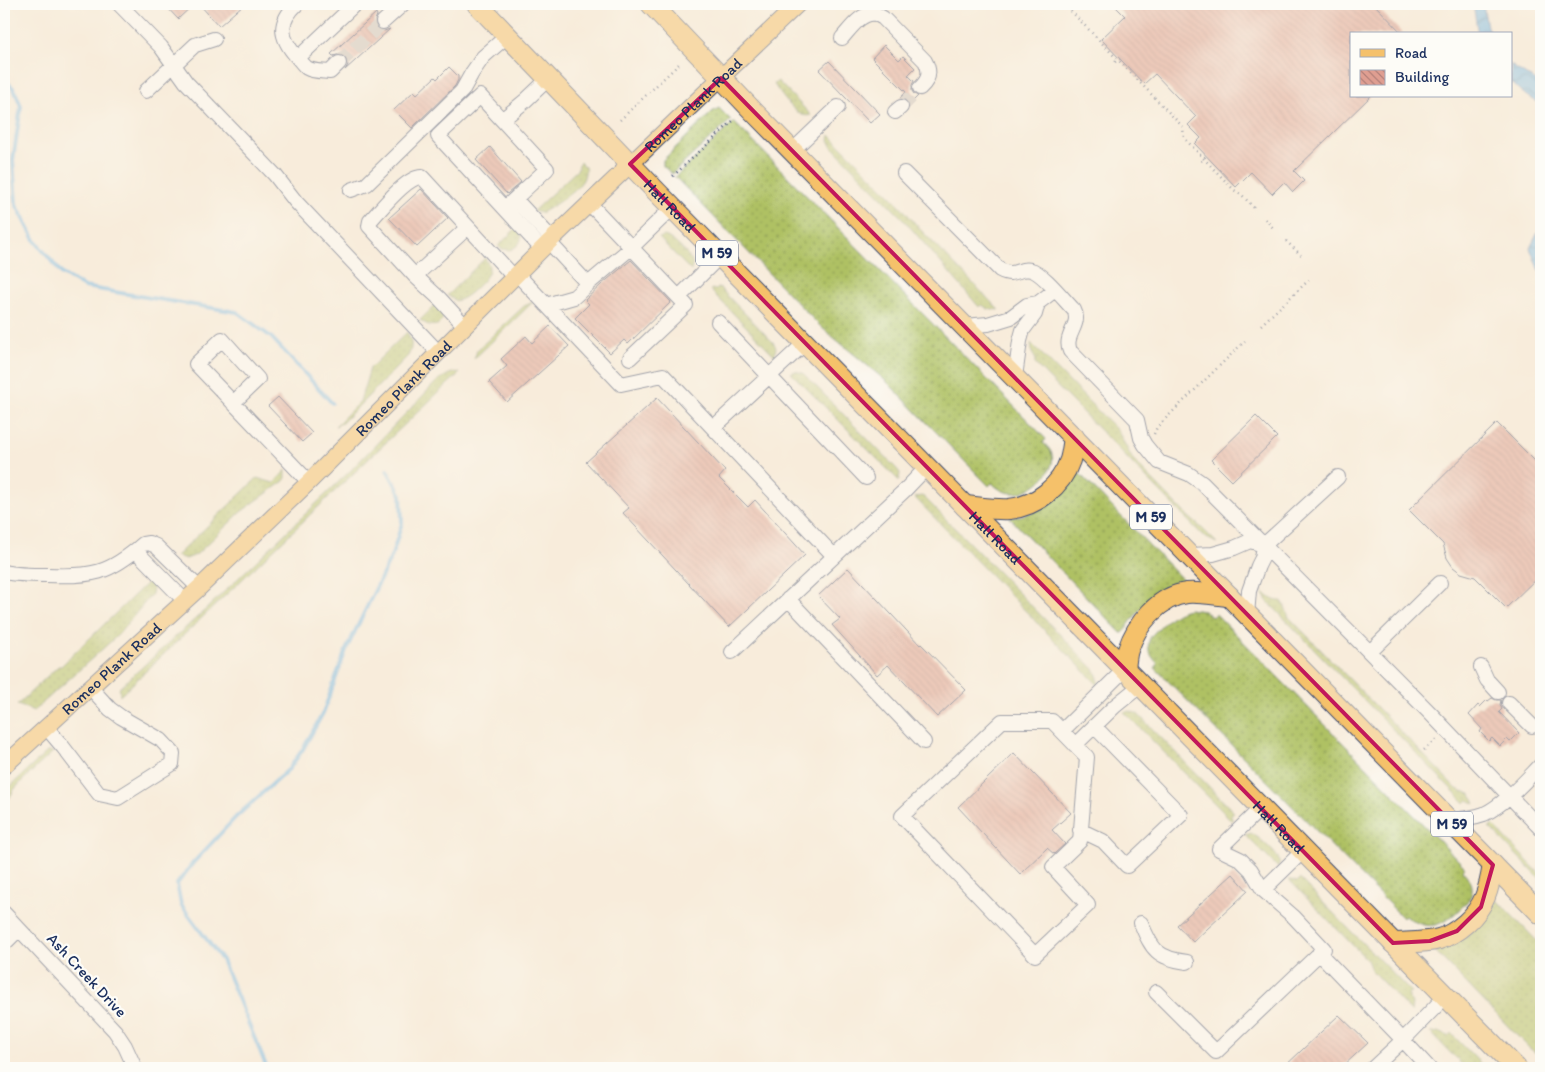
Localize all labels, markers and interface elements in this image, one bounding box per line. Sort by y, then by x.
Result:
legend [1350,32,1512,98]
text: Road [1395,44,1428,62]
street label: Romeo Plank Road [640,53,746,156]
text: Building [1395,68,1449,86]
street label: Hall Road [640,175,701,236]
road number: M 59 [696,240,738,266]
street label: Romeo Plank Road [351,335,456,440]
road number: M 59 [1130,504,1172,530]
street label: Hall Road [965,507,1026,568]
street label: Romeo Plank Road [57,618,165,719]
street label: Hall Road [1249,796,1310,857]
road number: M 59 [1431,812,1473,836]
street label: Ash Creek Drive [43,929,131,1021]

